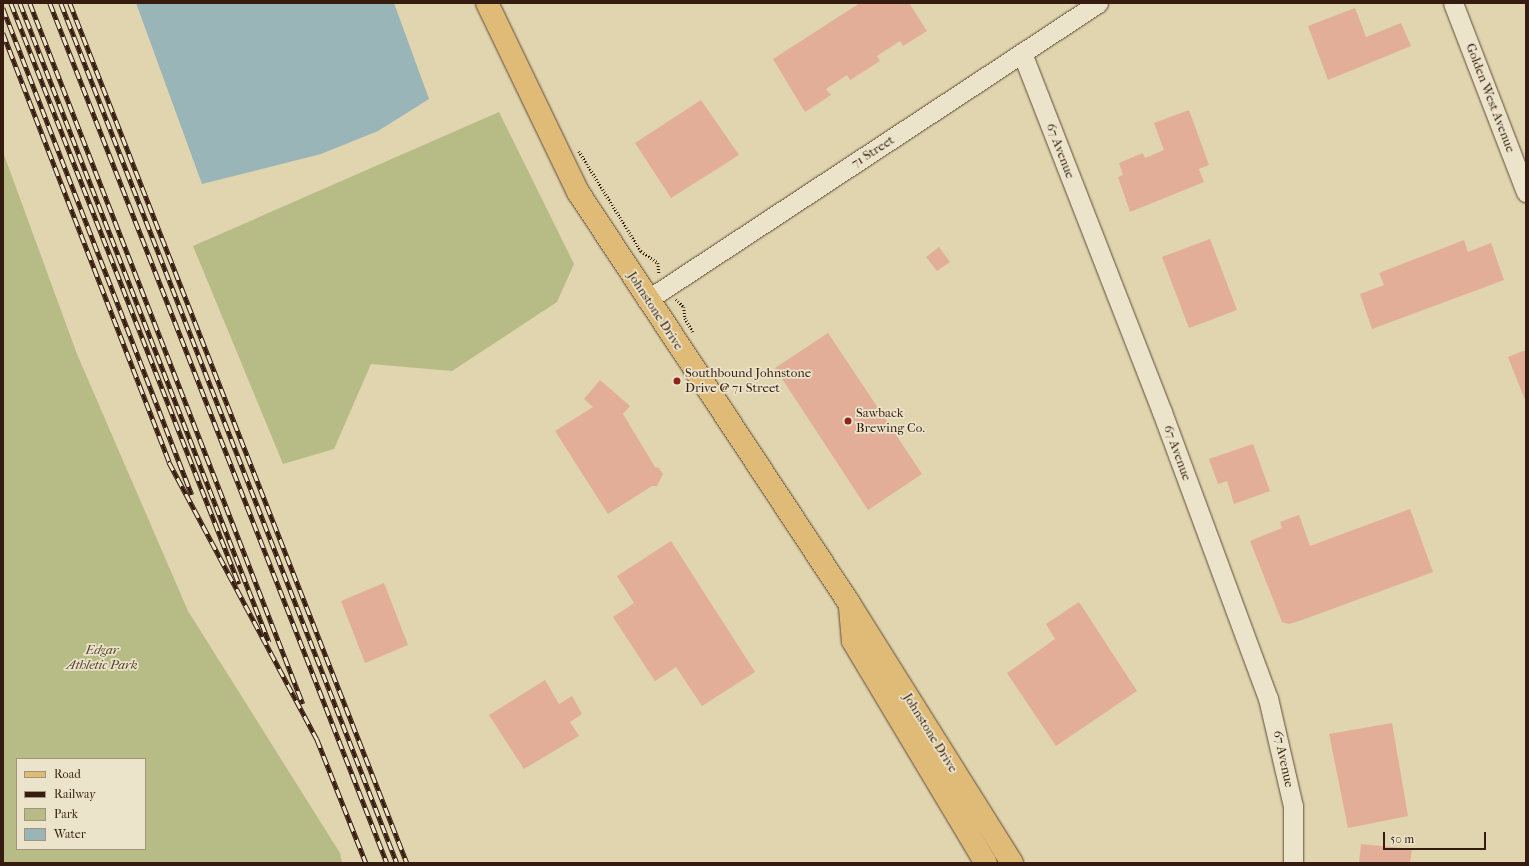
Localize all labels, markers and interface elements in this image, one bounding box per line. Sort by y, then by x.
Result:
street label: Golden West Avenue [1462,41,1518,155]
street label: 67 Avenue [1042,121,1078,181]
street label: 71 Street [849,132,897,172]
street label: Johnstone Drive [624,269,686,353]
place label: Southbound Johnstone Drive @ 71 Street [685,366,811,397]
marker: Southbound Johnstone Drive @ 71 Street [672,376,682,386]
place label: Sawback Brewing Co. [856,406,925,437]
marker: Sawback Brewing Co. [843,416,853,426]
street label: 67 Avenue [1160,423,1194,483]
park label: Edgar Athletic Park [66,643,138,674]
street label: Johnstone Drive [899,691,961,775]
street label: 67 Avenue [1269,729,1297,789]
legend [16,758,146,850]
text: Road [54,767,81,781]
text: Railway [54,787,96,801]
text: Park [54,807,78,821]
scale bar [1385,824,1488,850]
text: Water [54,827,86,841]
text: 50 m [1390,832,1414,846]

